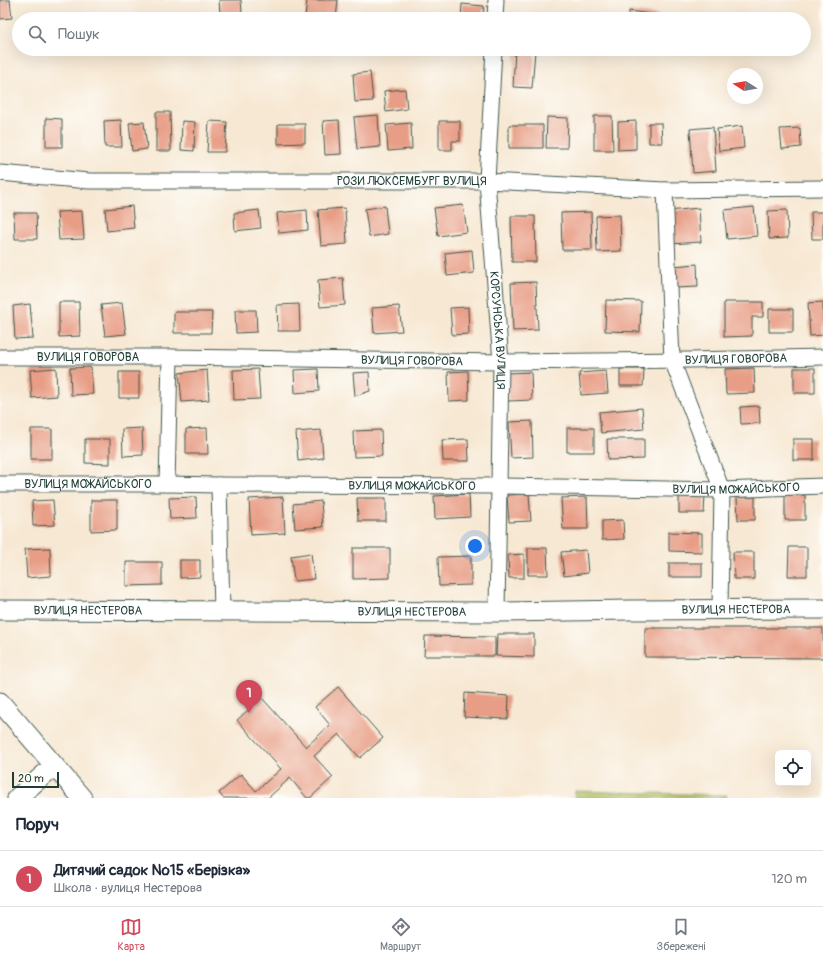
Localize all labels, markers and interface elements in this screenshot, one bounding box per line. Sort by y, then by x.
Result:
search box [12,12,811,56]
icon: search [26,23,48,45]
text: Пошук [58,25,100,44]
north arrow [727,68,763,104]
street label: РОЗИ ЛЮКСЕМБУРГ ВУЛИЦЯ [337,174,487,189]
street label: КОРСУНСЬКА ВУЛИЦЯ [486,271,508,390]
street label: ВУЛИЦЯ ГОВОРОВА [37,350,139,365]
street label: ВУЛИЦЯ ГОВОРОВА [685,351,788,368]
street label: ВУЛИЦЯ ГОВОРОВА [361,353,464,369]
street label: ВУЛИЦЯ МОЖАЙСЬКОГО [24,477,152,492]
street label: ВУЛИЦЯ МОЖАЙСЬКОГО [348,478,476,494]
street label: ВУЛИЦЯ МОЖАЙСЬКОГО [672,480,800,498]
your location [465,536,485,556]
street label: ВУЛИЦЯ НЕСТЕРОВА [682,602,791,618]
street label: ВУЛИЦЯ НЕСТЕРОВА [34,603,143,619]
street label: ВУЛИЦЯ НЕСТЕРОВА [358,604,467,620]
pin: 1 [236,680,262,713]
map controls [775,750,811,786]
button: locate [775,750,811,786]
scale bar [12,770,59,789]
text: 20 m [18,772,44,785]
text: Поруч [16,814,59,835]
text: Дитячий садок №15 «Берізка» [54,861,250,880]
text: 1 [26,871,32,887]
text: 120 m [771,871,807,887]
text: Школа · вулиця Нестерова [54,880,202,896]
tab: Карта [118,916,145,953]
tab: Маршрут [380,916,421,953]
tab: Збережені [657,916,705,953]

